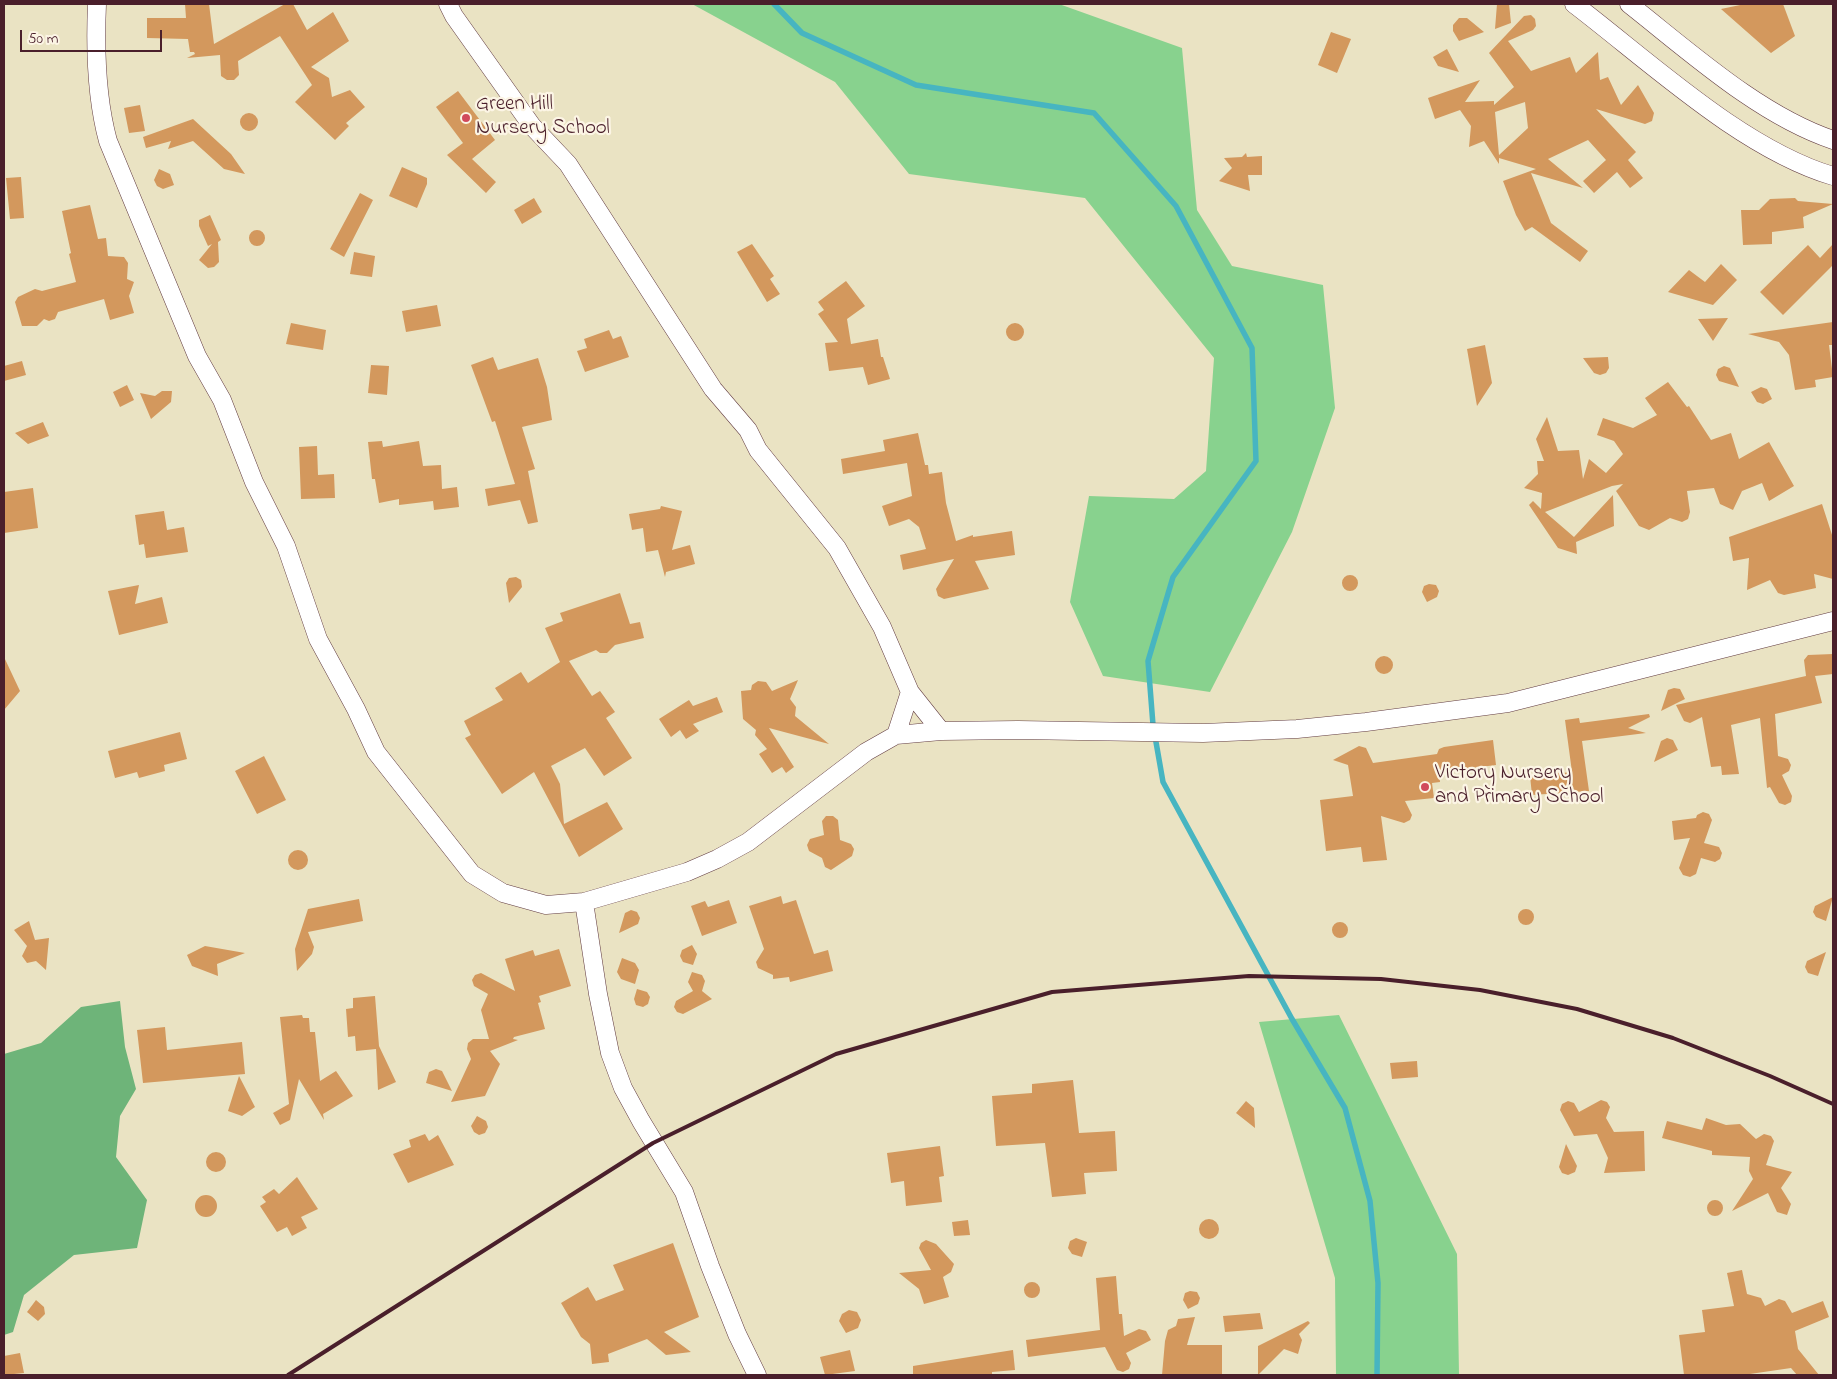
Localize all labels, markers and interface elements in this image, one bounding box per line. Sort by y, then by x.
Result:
scale bar [22,20,165,52]
text: 50 m [28,28,58,50]
place label: Green Hill Nursery School [476,93,610,143]
marker: Green Hill Nursery School [460,112,472,124]
place label: Victory Nursery and Primary School [1435,762,1604,812]
marker: Victory Nursery and Primary School [1419,781,1431,793]

